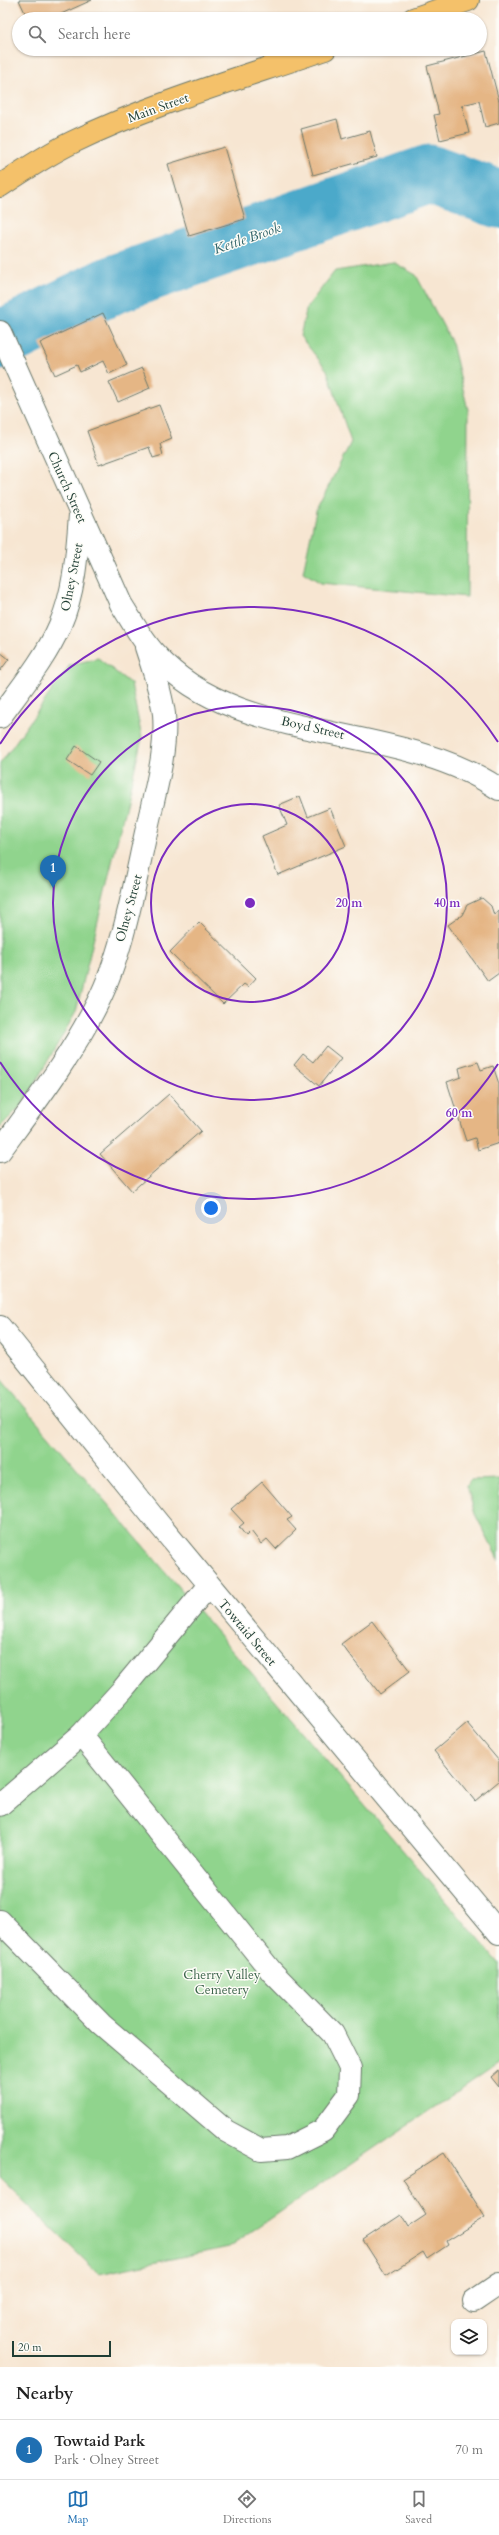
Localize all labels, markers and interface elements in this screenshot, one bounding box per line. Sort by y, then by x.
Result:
search box [12,12,487,56]
icon: search [26,23,48,45]
text: Search here [58,24,131,44]
street label: Main Street [125,89,191,127]
water label: Kettle Brook [211,218,283,259]
street label: Church Street [43,449,91,526]
street label: Olney Street [57,541,87,613]
street label: Boyd Street [279,712,346,744]
pin: 1 [40,855,66,888]
street label: Olney Street [111,872,147,944]
text: 20 m [336,895,363,911]
text: 40 m [434,895,461,911]
centre of rings [243,896,257,910]
text: 60 m [446,1105,473,1121]
your location [201,1198,221,1218]
street label: Towtaid Street [214,1595,281,1670]
park label: Cherry Valley Cemetery [183,1966,261,1999]
map controls [451,2319,487,2355]
button: layers [451,2319,487,2355]
scale bar [12,2339,111,2358]
text: 20 m [18,2340,42,2355]
text: Nearby [16,2382,73,2405]
text: Towtaid Park [54,2431,145,2451]
text: 1 [26,2441,32,2459]
text: 70 m [455,2441,483,2459]
text: Park · Olney Street [54,2451,159,2469]
tab: Map [67,2488,89,2527]
tab: Directions [223,2488,271,2527]
tab: Saved [405,2488,432,2527]

